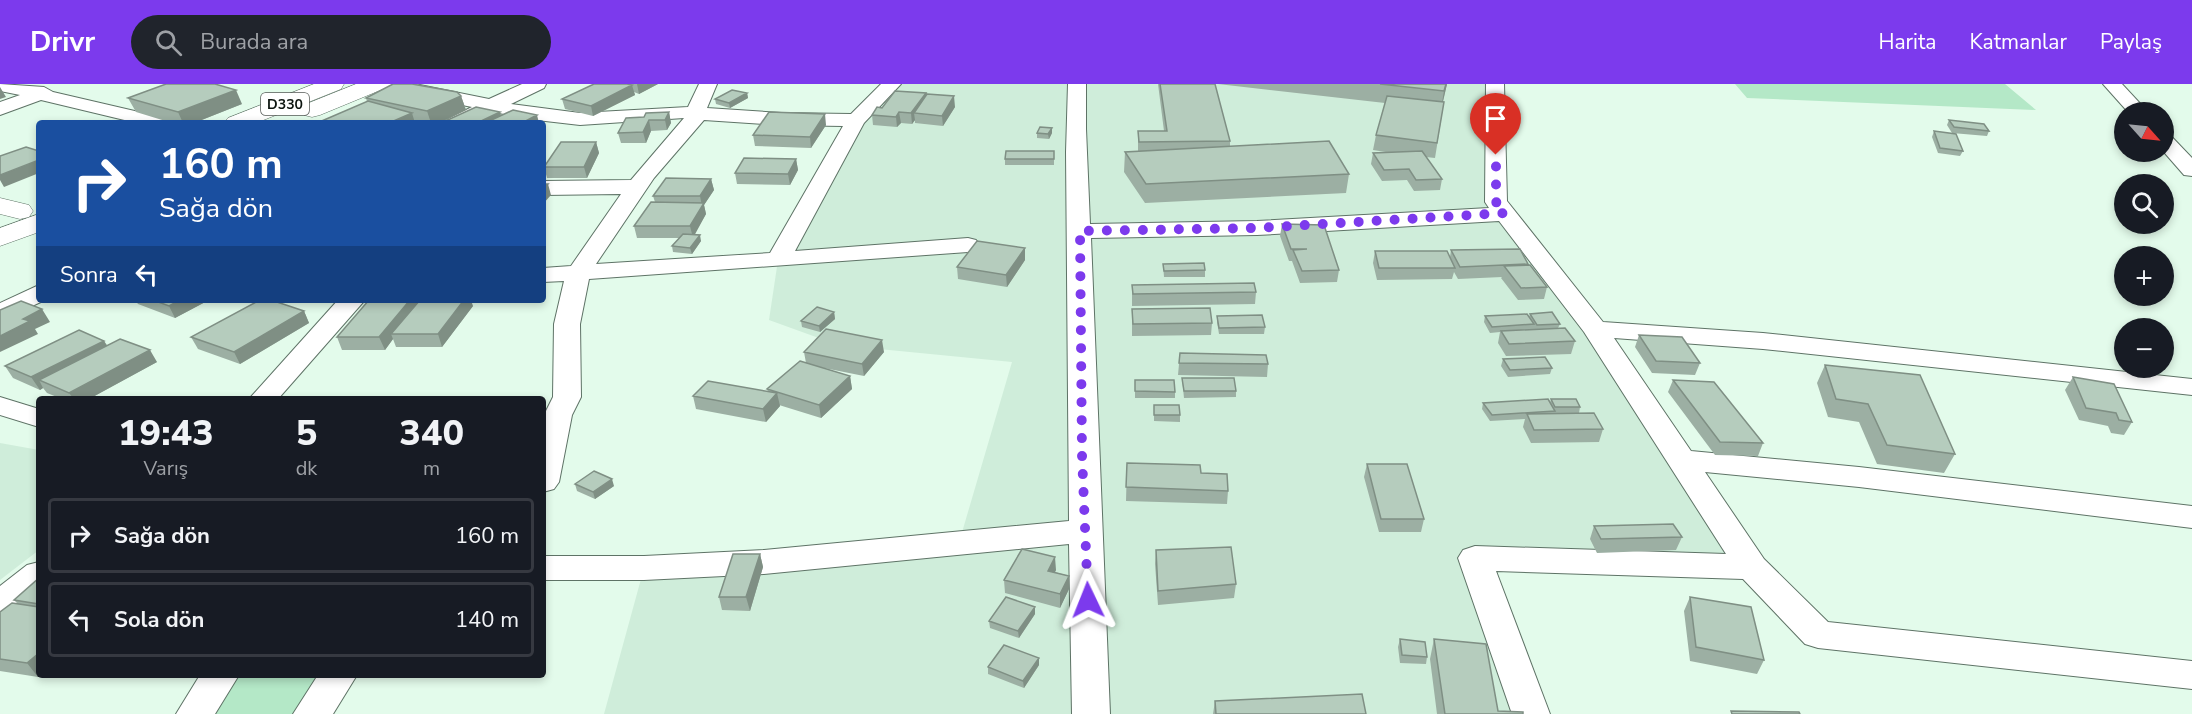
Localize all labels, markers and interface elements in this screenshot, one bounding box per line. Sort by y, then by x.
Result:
search box [131,15,551,69]
text: Drivr [30,23,95,61]
icon: search [152,26,185,59]
text: Burada ara [200,27,308,57]
text: Harita [1878,28,1936,56]
text: Katmanlar [1969,28,2067,56]
text: Paylaş [2100,28,2162,56]
road number: D330 [261,93,309,115]
pin [1470,93,1521,155]
icon: arrive [1479,102,1512,135]
north arrow [2114,102,2174,162]
map controls [2114,102,2174,378]
text: 160 m [159,136,283,193]
icon: right [60,144,138,222]
button: search [2114,174,2174,234]
text: Sağa dön [159,190,273,227]
button: + [2114,246,2174,306]
icon: left [130,258,163,291]
text: Sonra [60,260,118,290]
button: − [2114,318,2174,378]
text: 19:43 [118,409,214,458]
text: 5 [296,409,317,458]
text: 340 [399,409,464,458]
text: Varış [143,455,188,482]
text: dk [296,455,317,482]
text: m [423,455,440,482]
icon: right [63,519,96,552]
text: Sağa dön [114,521,210,551]
text: 160 m [455,521,519,551]
position arrow [1056,568,1120,632]
icon: left [63,603,96,636]
text: Sola dön [114,605,204,635]
text: 140 m [455,605,519,635]

